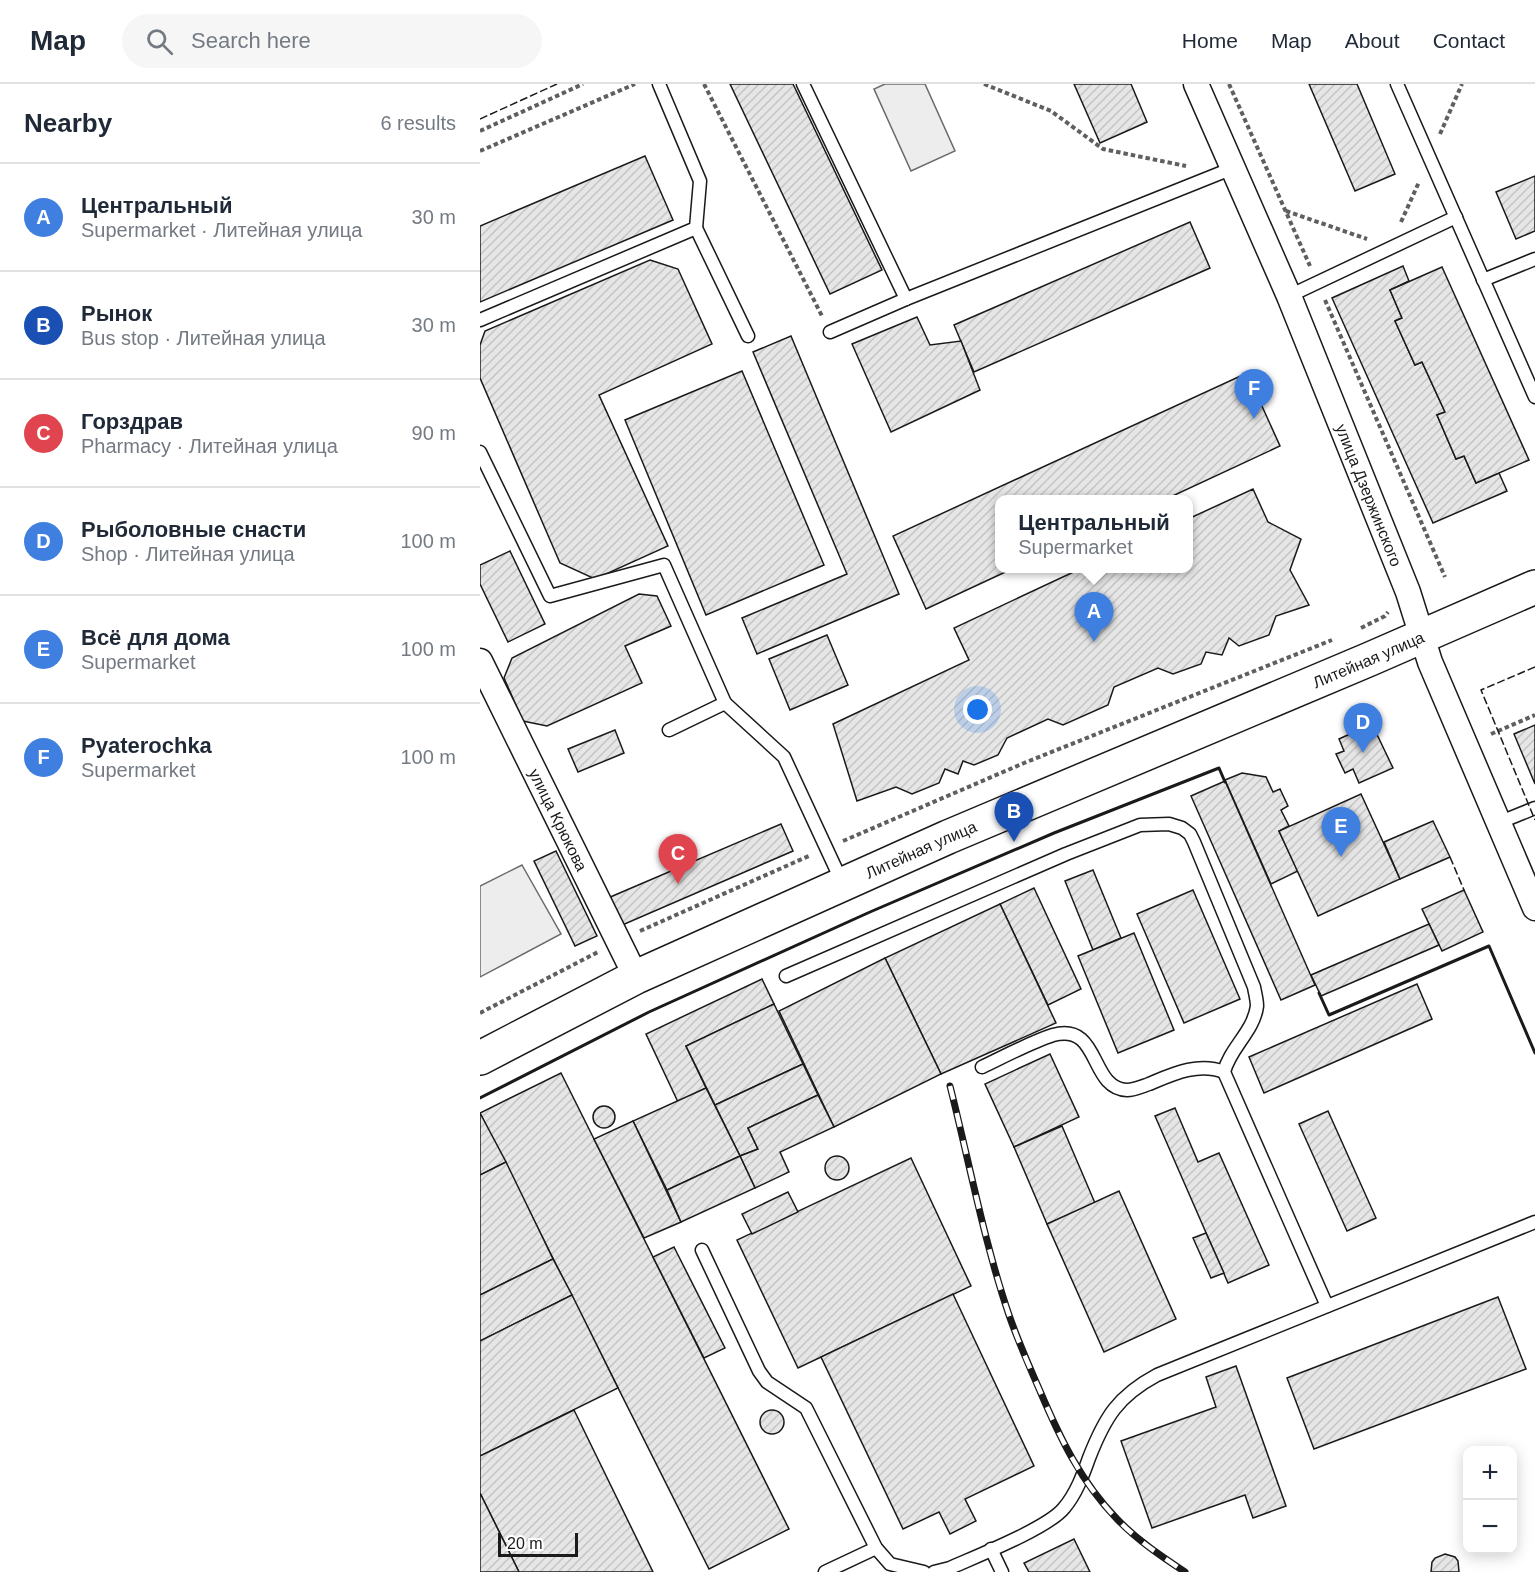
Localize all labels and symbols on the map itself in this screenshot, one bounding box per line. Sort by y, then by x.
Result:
pin: F [1234,370,1274,419]
street label: улица Дзержинского [1332,422,1405,569]
pin: A [1074,592,1114,642]
street label: Литейная улица [1310,628,1427,691]
your location [963,695,992,724]
pin: D [1344,704,1382,753]
street label: улица Крюкова [525,766,590,874]
pin: B [994,792,1034,842]
pin: E [1322,808,1360,857]
street label: Литейная улица [863,818,979,882]
pin: C [658,834,698,884]
scale bar [498,1530,578,1558]

